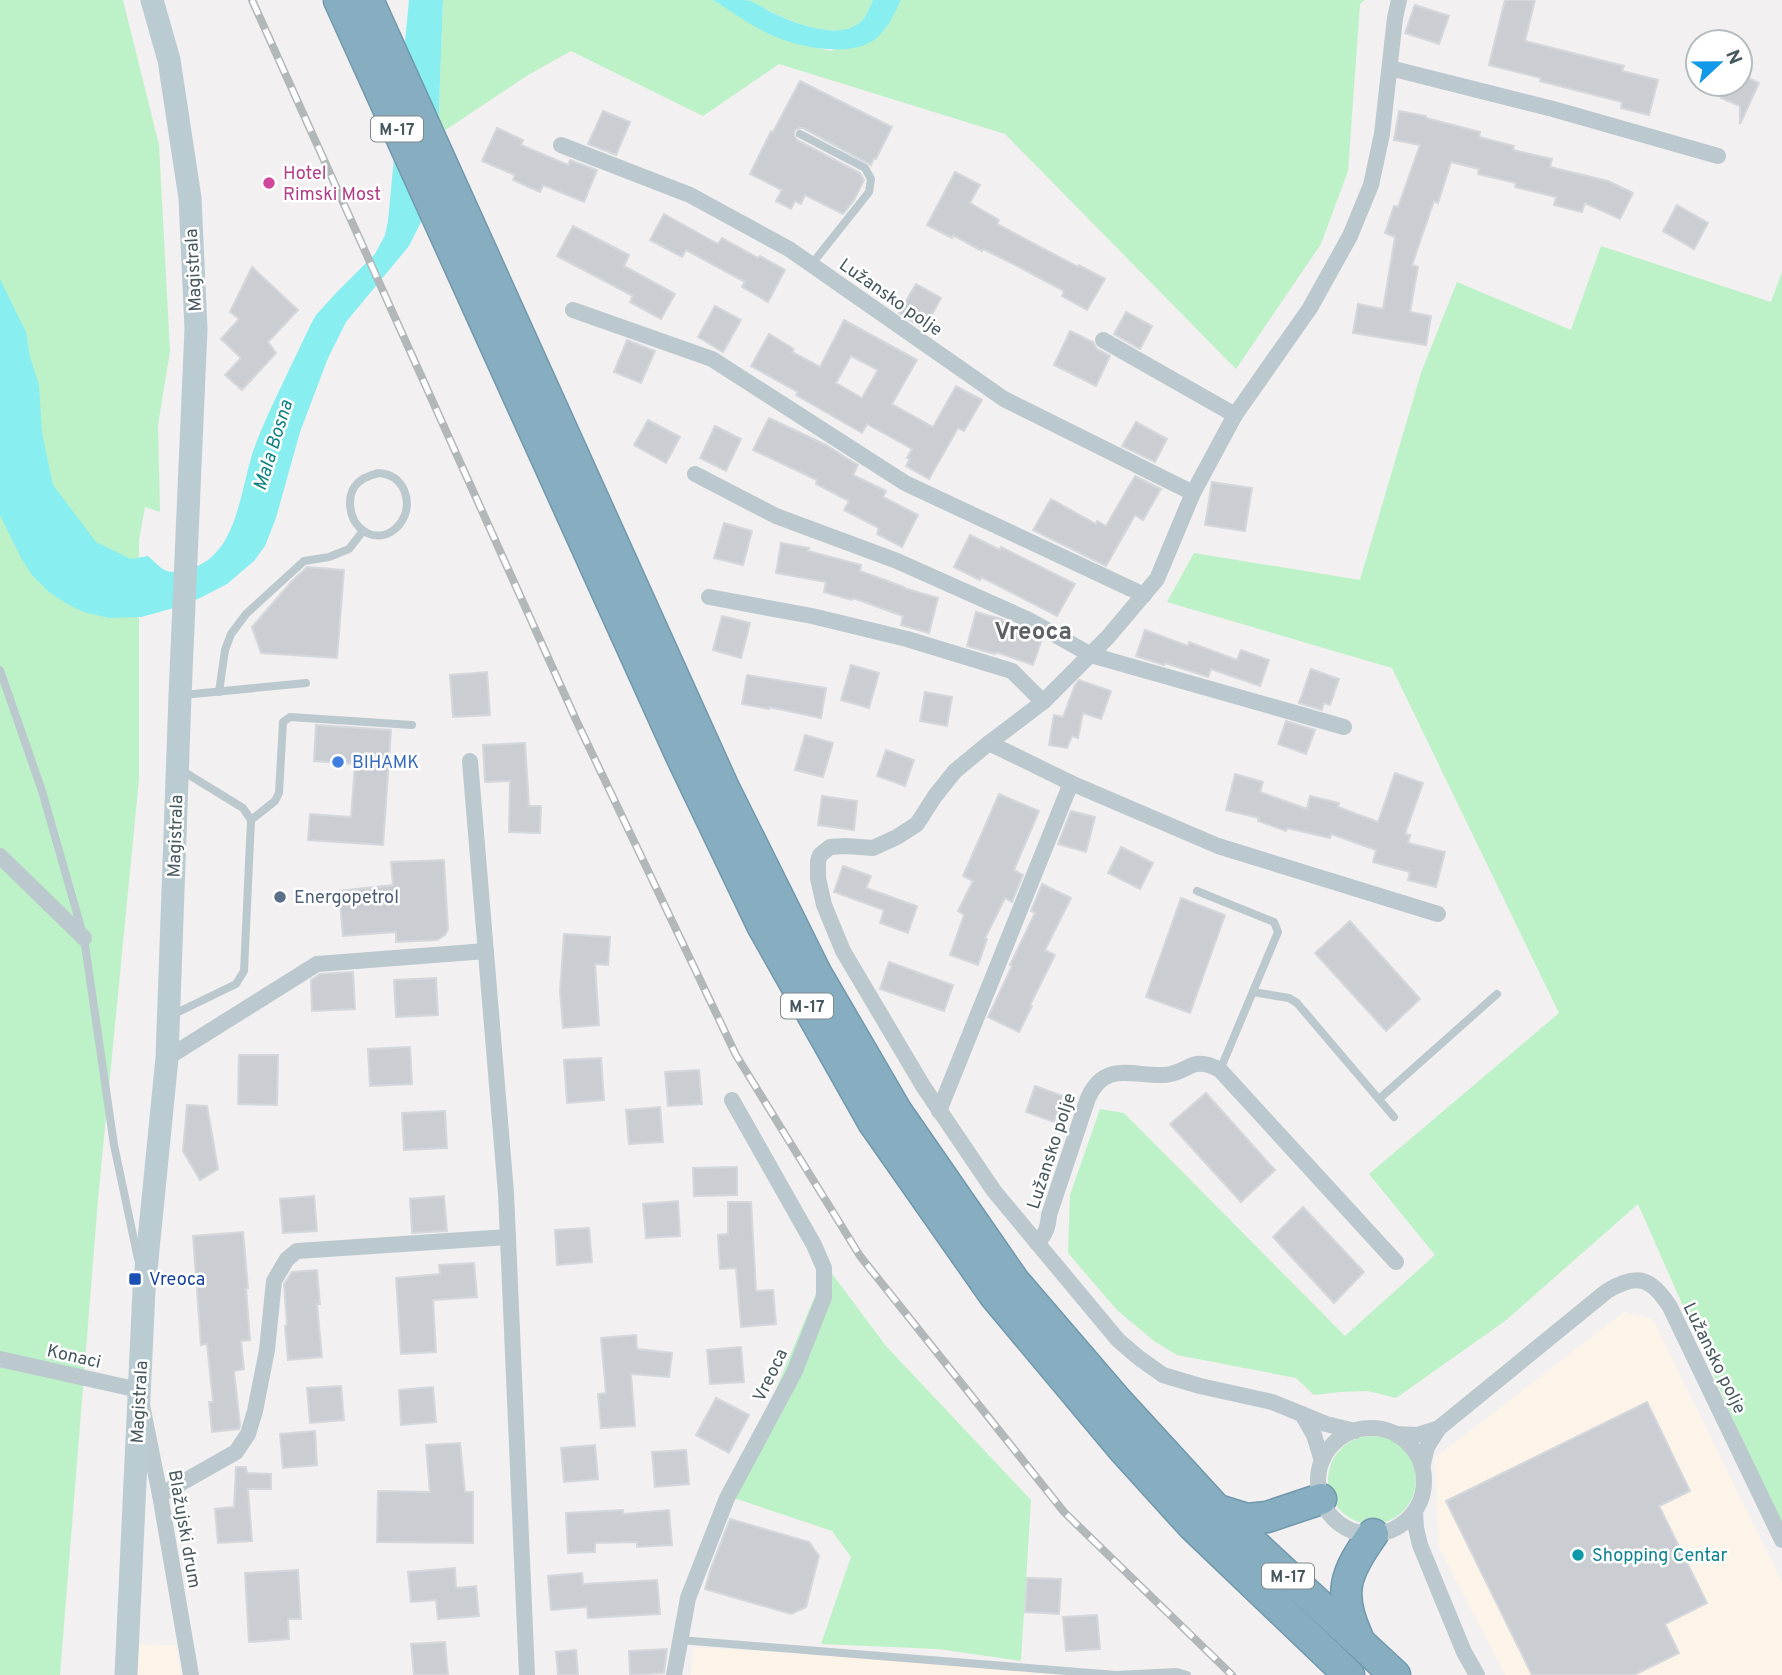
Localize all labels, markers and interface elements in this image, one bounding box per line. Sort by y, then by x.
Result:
north arrow [1684,28,1754,98]
text: N [1719,47,1747,68]
road number: M-17 [371,116,423,141]
place label: Hotel Rimski Most [283,163,381,207]
marker: Hotel Rimski Most [261,175,277,191]
street label: Magistrala [181,228,208,312]
street label: Lužansko polje [834,254,946,342]
water label: Mala Bosna [249,397,299,494]
district label: Vreoca [994,618,1072,648]
place label: BIHAMK [352,752,419,775]
marker: BIHAMK [330,754,346,770]
street label: Magistrala [164,794,189,878]
place label: Energopetrol [294,887,399,910]
marker: Energopetrol [272,889,288,905]
road number: M-17 [781,994,833,1018]
street label: Lužansko polje [1023,1090,1082,1212]
place label: Vreoca [149,1269,205,1292]
marker: Vreoca [127,1271,143,1287]
street label: Lužansko polje [1677,1299,1750,1418]
street label: Konaci [44,1340,103,1375]
street label: Vreoca [749,1345,794,1406]
street label: Magistrala [127,1360,154,1444]
street label: Blažujski drum [162,1468,205,1590]
place label: Shopping Centar [1592,1545,1728,1568]
marker: Shopping Centar [1570,1547,1586,1563]
road number: M-17 [1262,1564,1314,1588]

